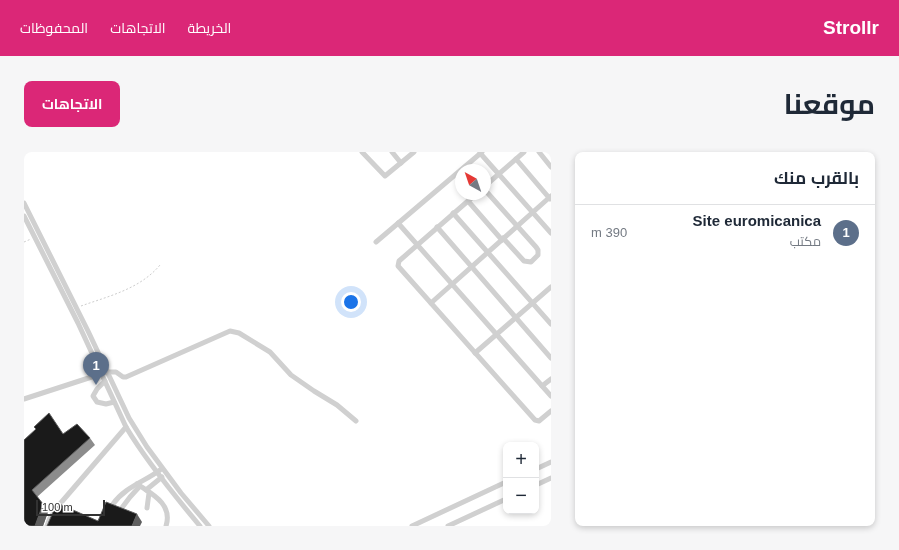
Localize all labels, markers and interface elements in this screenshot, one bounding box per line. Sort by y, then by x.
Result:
text: Strollr [823,17,879,38]
text: المحفوظات [20,20,88,36]
text: الاتجاهات [110,20,166,36]
text: الخريطة [188,20,231,36]
button: الاتجاهات [24,81,120,127]
text: موقعنا [784,89,875,120]
north arrow [455,164,491,200]
text: بالقرب منك [774,169,859,188]
text: Site euromicanica [693,212,821,229]
text: 390 m [591,225,627,240]
text: 1 [842,225,850,240]
text: مكتب [790,234,821,249]
your location [341,292,361,312]
pin: 1 [83,352,109,385]
map controls [503,442,539,514]
button: + [503,442,539,478]
button: − [503,478,539,514]
scale bar [36,498,105,517]
text: 100 m [42,501,73,513]

